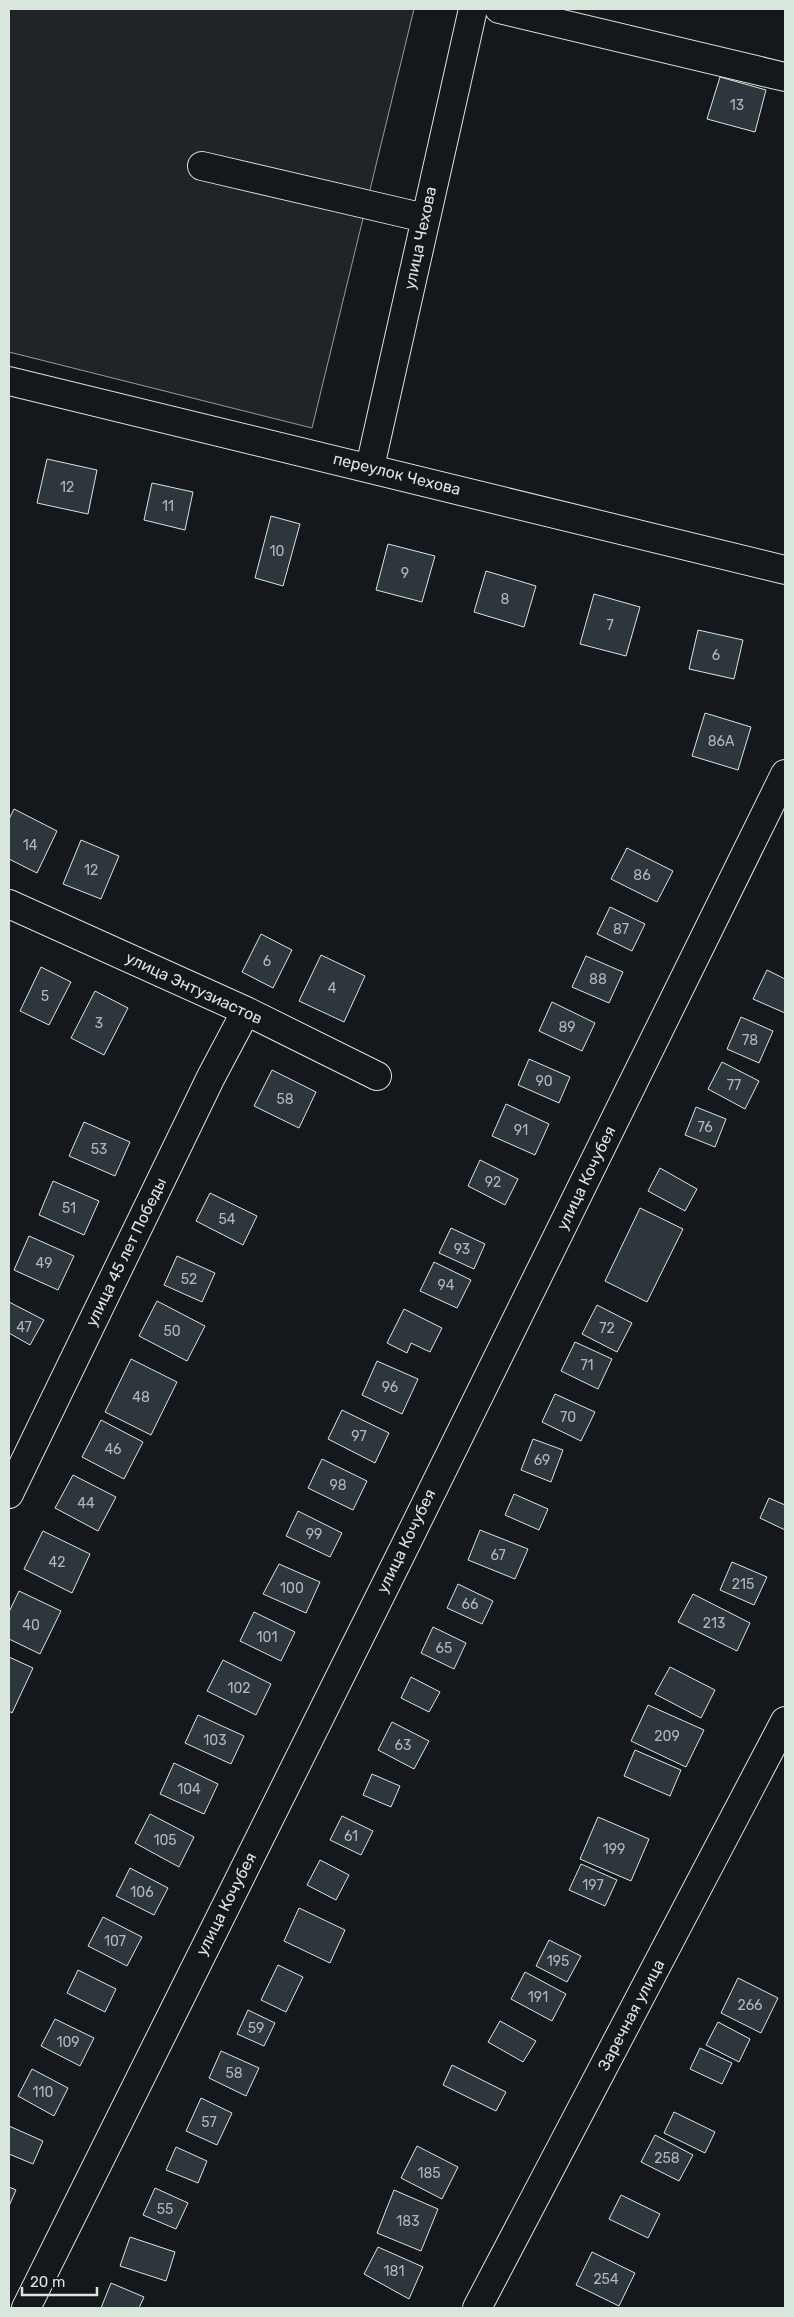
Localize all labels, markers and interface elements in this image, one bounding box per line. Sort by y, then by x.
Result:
house number: 13 [730,97,744,114]
street label: улица Чехова [400,185,440,291]
street label: переулок Чехова [331,449,463,499]
house number: 12 [60,479,74,496]
house number: 11 [162,498,174,515]
house number: 10 [270,543,285,560]
house number: 9 [401,565,409,582]
house number: 8 [501,591,510,608]
house number: 7 [606,617,614,634]
house number: 6 [712,647,720,664]
house number: 86А [708,733,735,750]
house number: 14 [23,837,38,854]
house number: 12 [84,862,98,879]
house number: 86 [633,867,651,884]
house number: 87 [613,921,629,938]
street label: улица Энтузиастов [123,948,265,1028]
house number: 6 [263,953,271,970]
house number: 88 [589,971,607,988]
house number: 4 [328,980,337,997]
house number: 5 [41,988,49,1005]
house number: 3 [95,1015,103,1032]
house number: 89 [558,1019,576,1036]
house number: 78 [742,1032,758,1049]
house number: 90 [535,1073,553,1090]
house number: 77 [727,1077,741,1094]
house number: 58 [276,1091,294,1108]
house number: 76 [697,1119,713,1136]
house number: 91 [514,1122,528,1139]
street label: улица Кочубея [553,1123,619,1233]
house number: 53 [91,1141,107,1158]
street label: улица 45 лет Победы [82,1174,170,1330]
house number: 92 [485,1174,501,1191]
house number: 51 [62,1200,76,1217]
house number: 54 [218,1211,236,1228]
house number: 93 [454,1241,470,1258]
house number: 49 [36,1255,52,1272]
house number: 52 [181,1271,197,1288]
house number: 94 [438,1277,455,1294]
house number: 47 [16,1319,32,1336]
house number: 72 [599,1320,615,1337]
house number: 50 [163,1323,181,1340]
house number: 71 [580,1357,594,1374]
house number: 96 [382,1379,398,1396]
house number: 48 [132,1389,150,1406]
house number: 70 [560,1409,576,1426]
house number: 97 [351,1428,367,1445]
house number: 46 [104,1441,122,1458]
house number: 69 [534,1452,550,1469]
house number: 98 [329,1477,347,1494]
street label: улица Кочубея [373,1486,439,1596]
house number: 44 [77,1495,95,1512]
house number: 99 [306,1526,322,1543]
house number: 67 [490,1547,506,1564]
house number: 42 [49,1554,65,1571]
house number: 215 [732,1576,754,1593]
house number: 100 [280,1580,304,1597]
house number: 66 [462,1596,478,1613]
house number: 213 [703,1615,725,1632]
house number: 40 [22,1617,40,1634]
house number: 101 [257,1629,277,1646]
house number: 65 [436,1640,452,1657]
house number: 102 [227,1680,251,1697]
house number: 209 [654,1728,680,1745]
house number: 103 [203,1732,227,1749]
house number: 63 [395,1737,411,1754]
house number: 104 [177,1781,201,1798]
house number: 61 [344,1828,358,1845]
house number: 105 [153,1832,177,1849]
house number: 199 [603,1841,625,1858]
street label: улица Кочубея [192,1849,260,1959]
house number: 197 [582,1877,604,1894]
house number: 106 [130,1884,154,1901]
house number: 107 [104,1933,126,1950]
house number: 195 [547,1953,569,1970]
street label: Заречная улица [594,1956,668,2074]
house number: 191 [528,1989,548,2006]
house number: 266 [737,1997,763,2014]
house number: 59 [248,2020,264,2037]
house number: 109 [56,2034,80,2051]
house number: 58 [225,2065,243,2082]
house number: 110 [33,2084,54,2101]
house number: 57 [201,2114,217,2131]
house number: 258 [654,2150,680,2167]
house number: 185 [417,2165,441,2182]
house number: 55 [157,2201,173,2218]
house number: 183 [396,2213,420,2230]
house number: 181 [384,2263,404,2280]
scale bar [22,2264,98,2296]
house number: 254 [593,2271,619,2288]
text: 20 m [30,2273,65,2291]

